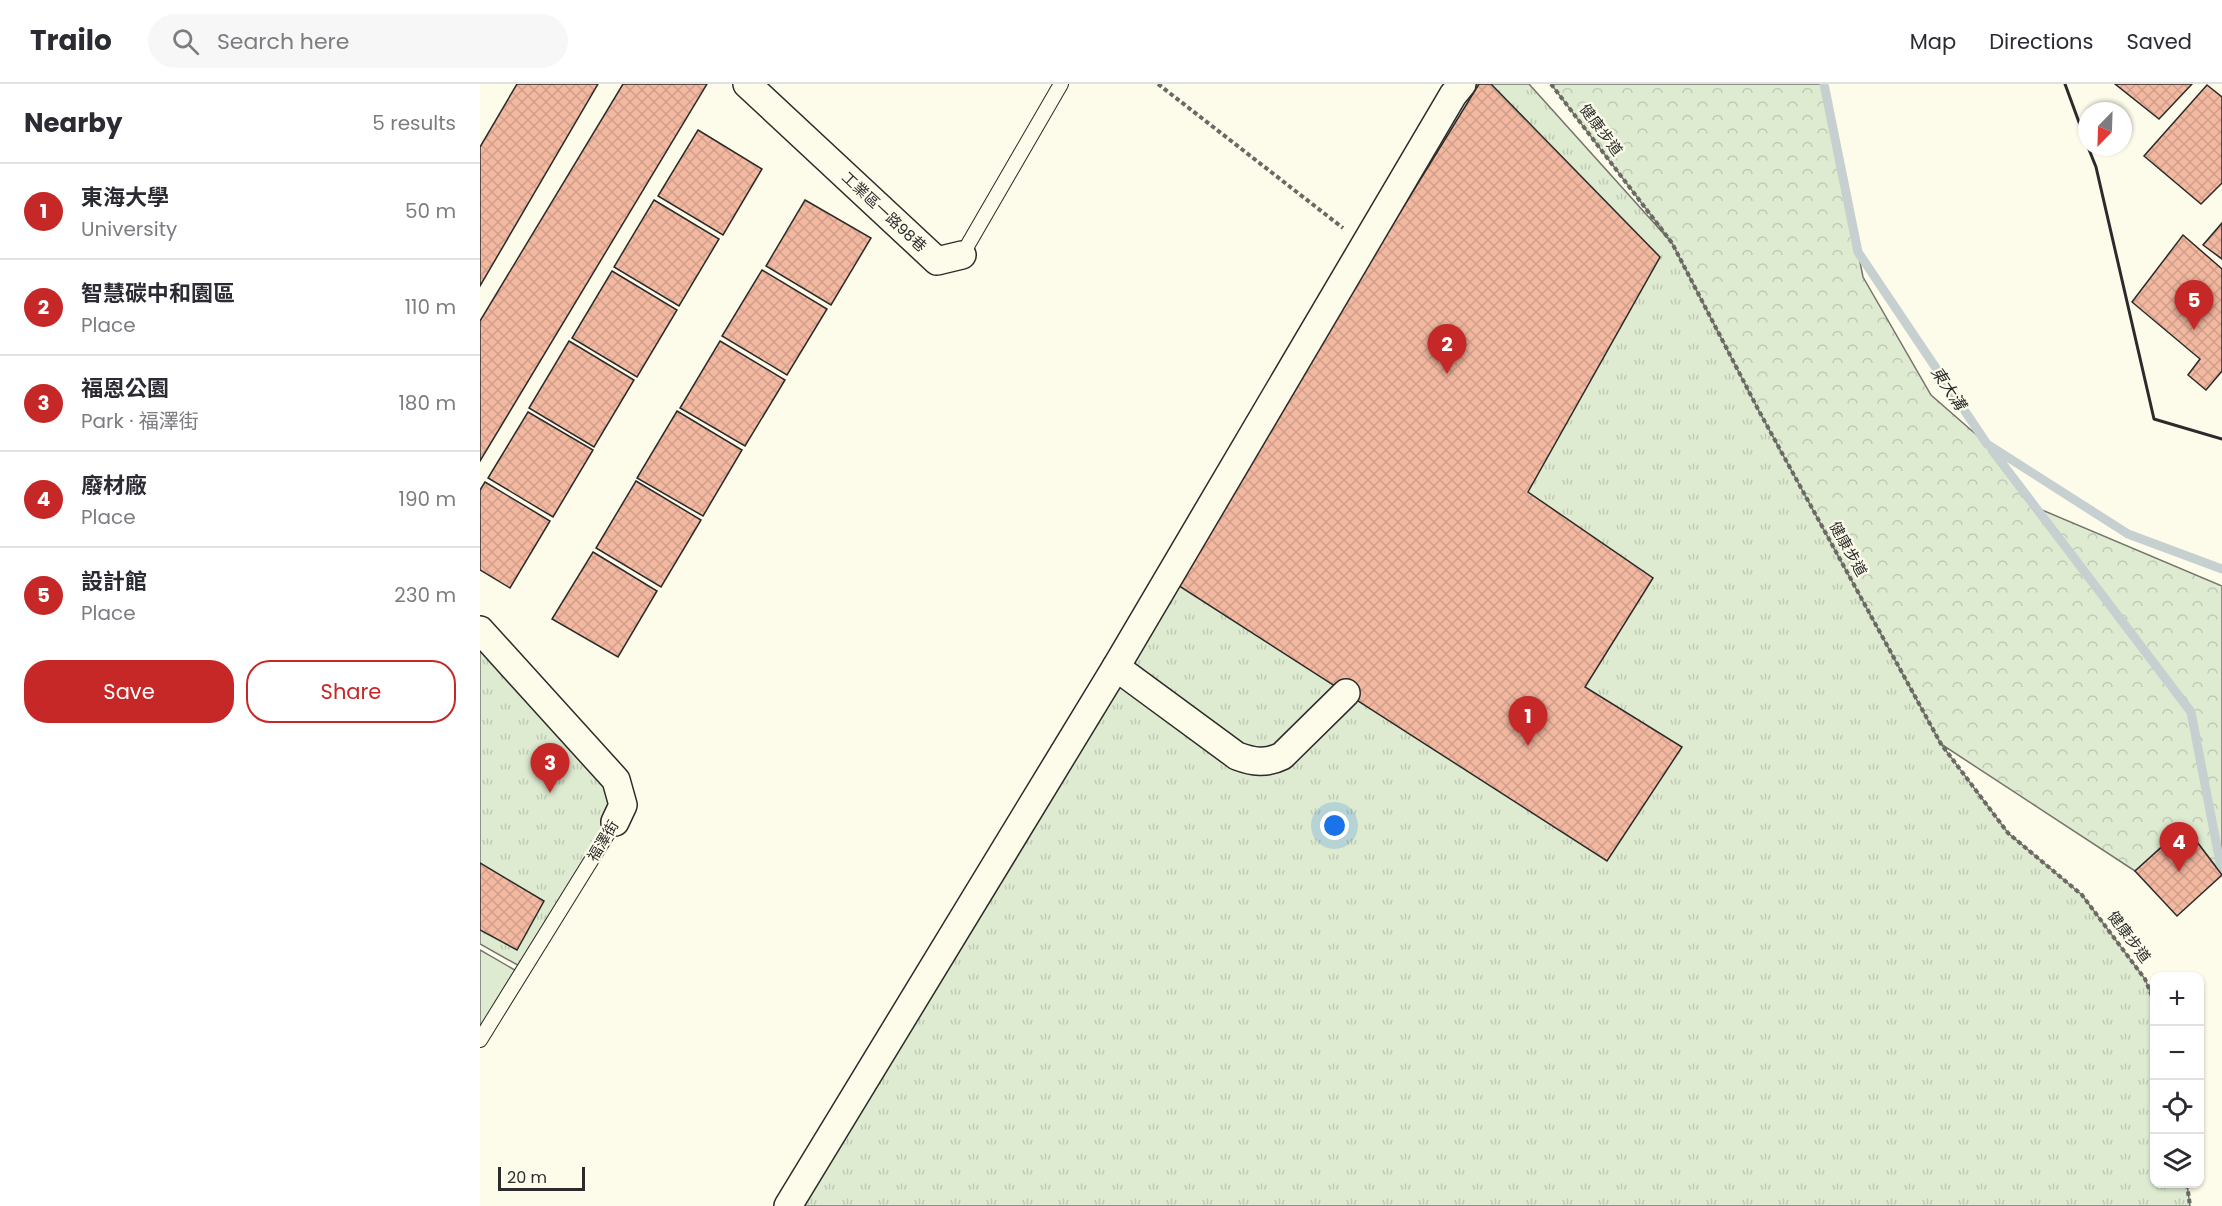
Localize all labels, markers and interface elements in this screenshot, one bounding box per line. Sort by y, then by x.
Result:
search box [148,14,568,68]
text: Trailo [30,21,112,60]
icon: search [169,25,202,58]
text: Search here [217,26,349,57]
text: Map [1910,27,1956,56]
text: Directions [1989,27,2093,56]
text: Saved [2126,27,2192,56]
street label: 健康步道 [1575,99,1628,160]
north arrow [2078,102,2132,156]
text: Nearby [24,105,122,141]
text: 5 results [372,109,456,137]
street label: 工業區一路98巷 [837,167,931,256]
text: 東海大學 [81,182,169,213]
text: 1 [40,197,47,225]
text: 50 m [405,197,456,225]
text: University [81,215,177,243]
text: 智慧碳中和園區 [81,278,235,309]
pin: 5 [2174,280,2214,330]
text: 2 [38,293,49,321]
text: 110 m [405,293,456,321]
text: Place [81,311,136,339]
pin: 2 [1428,324,1466,374]
water label: 東大溝 [1926,362,1973,416]
text: 福恩公園 [81,373,169,404]
text: 3 [37,389,50,417]
text: 180 m [398,389,456,417]
text: Park · 福澤街 [81,407,199,435]
text: 廢材廠 [81,470,147,501]
text: 4 [37,485,50,513]
text: 190 m [399,485,456,513]
text: Place [81,503,136,531]
street label: 健康步道 [1825,517,1872,580]
text: 設計館 [81,566,147,597]
text: 5 [37,581,50,609]
text: 230 m [394,581,456,609]
text: Place [81,599,136,627]
button: Save [24,660,234,723]
button: Share [246,660,456,723]
pin: 1 [1508,696,1548,746]
pin: 3 [530,744,570,793]
your location [1320,811,1349,840]
street label: 福澤街 [582,816,623,865]
pin: 4 [2160,822,2198,872]
street label: 健康步道 [2103,906,2156,967]
map controls [2150,972,2204,1188]
button: + [2150,972,2204,1026]
button: − [2150,1026,2204,1080]
button: locate [2150,1080,2204,1134]
button: layers [2150,1134,2204,1188]
scale bar [498,1164,585,1192]
text: 20 m [507,1166,547,1189]

